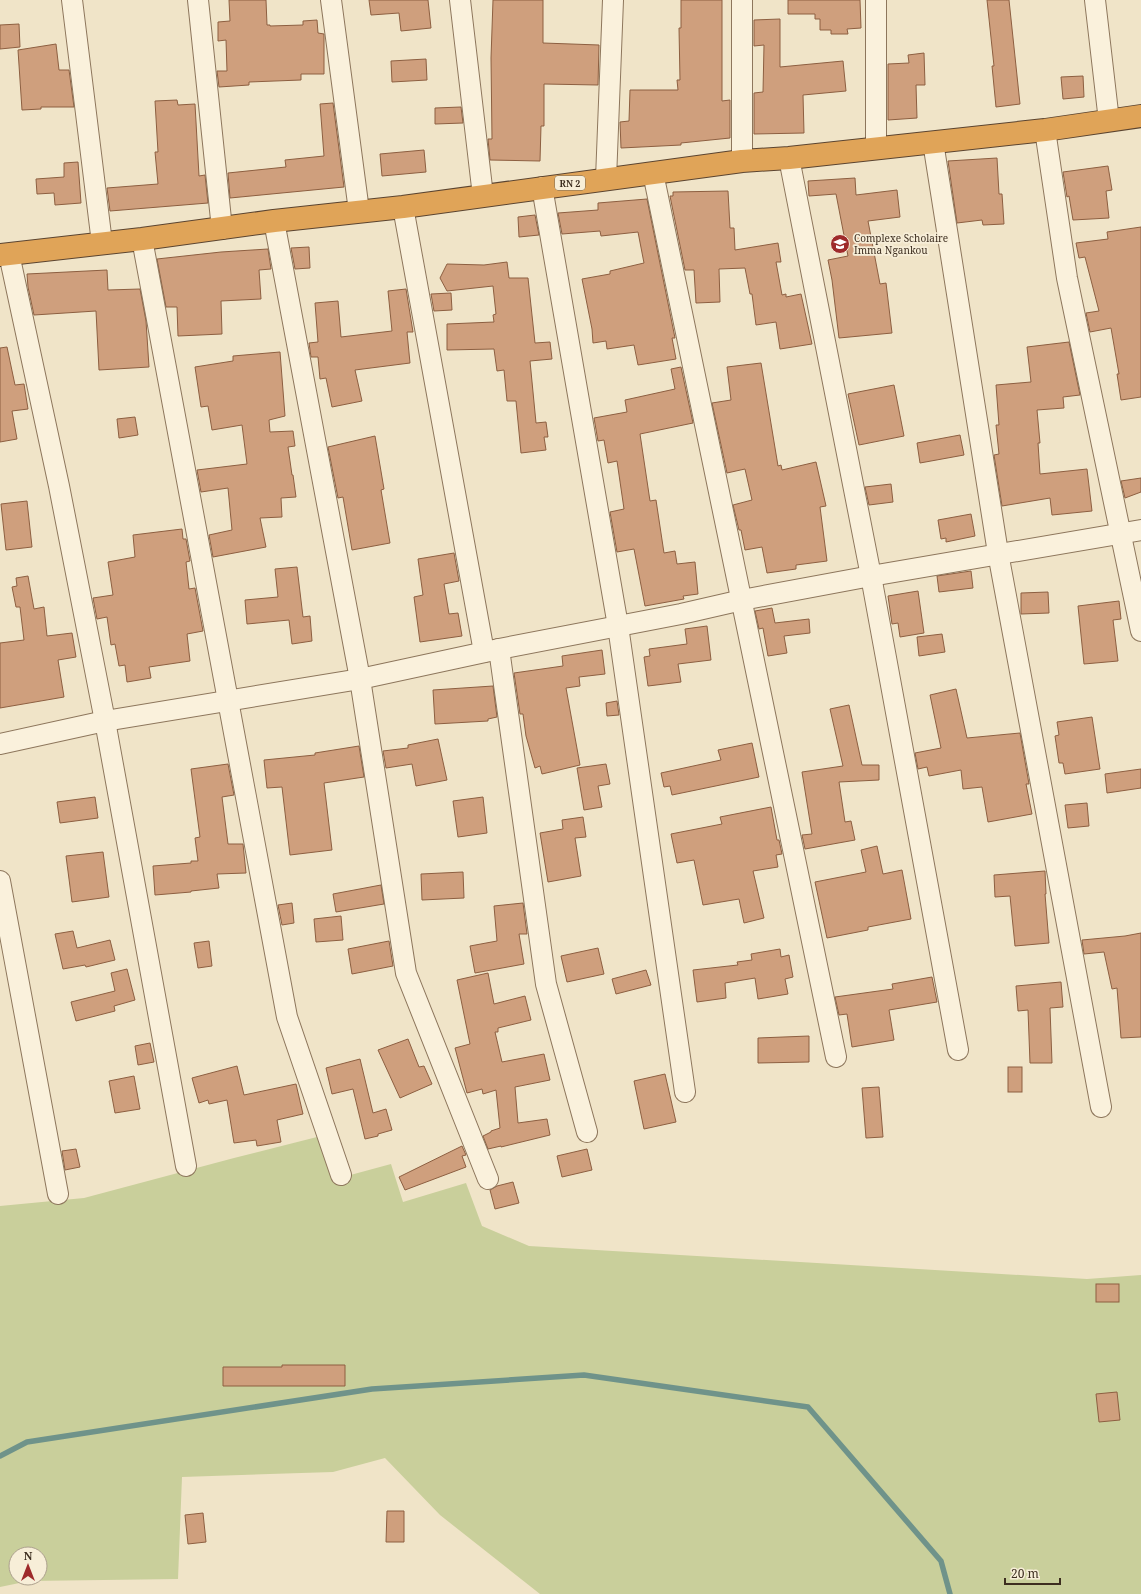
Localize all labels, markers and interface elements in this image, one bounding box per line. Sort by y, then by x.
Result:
road number: RN 2 [555,176,585,190]
place label: Complexe Scholaire Imma Ngankou [854,231,948,257]
school or university icon: Complexe Scholaire Imma Ngankou [829,233,851,255]
north arrow [8,1546,48,1586]
text: N [24,1548,33,1563]
scale bar [1005,1560,1060,1586]
text: 20 m [1011,1565,1039,1582]

